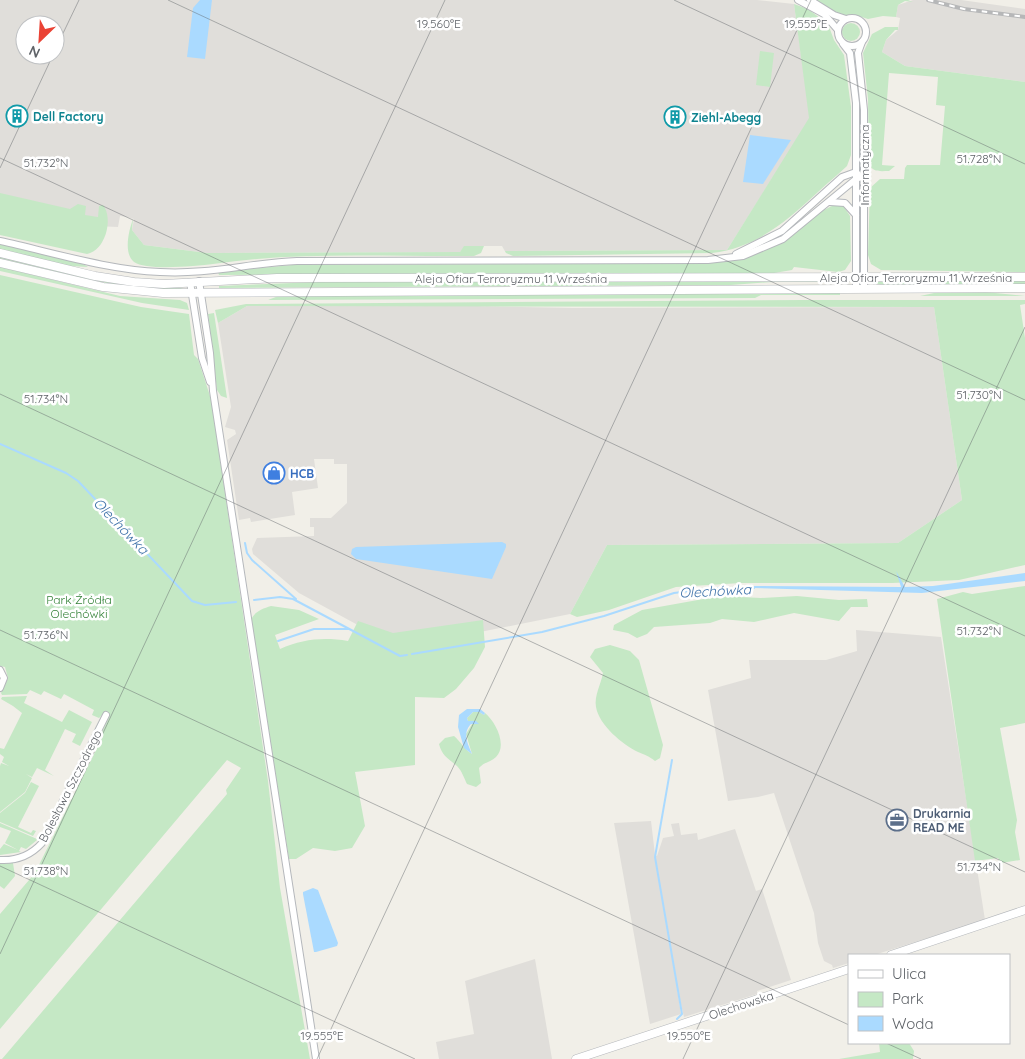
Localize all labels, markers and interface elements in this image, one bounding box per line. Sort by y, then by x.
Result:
north arrow [15,15,65,65]
text: 19.560°E [417,16,461,31]
text: 19.555°E [784,16,828,31]
text: N [26,41,43,62]
building icon: Dell Factory [5,104,29,128]
building icon: Ziehl-Abegg [663,105,687,129]
place label: Dell Factory [33,109,103,124]
place label: Ziehl-Abegg [691,110,761,125]
street label: Informatyczna [857,125,872,205]
text: 51.728°N [956,151,1002,166]
text: 51.732°N [24,155,68,170]
street label: Aleja Ofiar Terroryzmu 11 Września [820,270,1012,285]
street label: Aleja Ofiar Terroryzmu 11 Września [415,271,607,286]
text: 51.730°N [956,387,1002,402]
text: 51.734°N [24,391,68,406]
shop icon: HCB [262,461,286,485]
place label: HCB [290,466,314,481]
water label: Olechówka [90,494,153,559]
water label: Olechówka [679,580,753,602]
park label: Park Źródła Olechówki [46,592,112,621]
text: 51.732°N [957,623,1001,638]
text: 51.736°N [24,627,68,642]
street label: Bolesława Szczodrego [35,727,105,845]
place label: Drukarnia READ ME [913,806,971,835]
office icon: Drukarnia READ ME [885,808,909,832]
text: 51.734°N [957,859,1001,874]
text: 51.738°N [24,863,68,878]
legend [848,954,1010,1044]
text: Ulica [892,964,926,983]
street label: Olechowska [707,987,775,1023]
text: Park [892,989,924,1008]
text: Woda [892,1014,934,1033]
text: 19.555°E [300,1028,344,1043]
text: 19.550°E [667,1028,711,1043]

